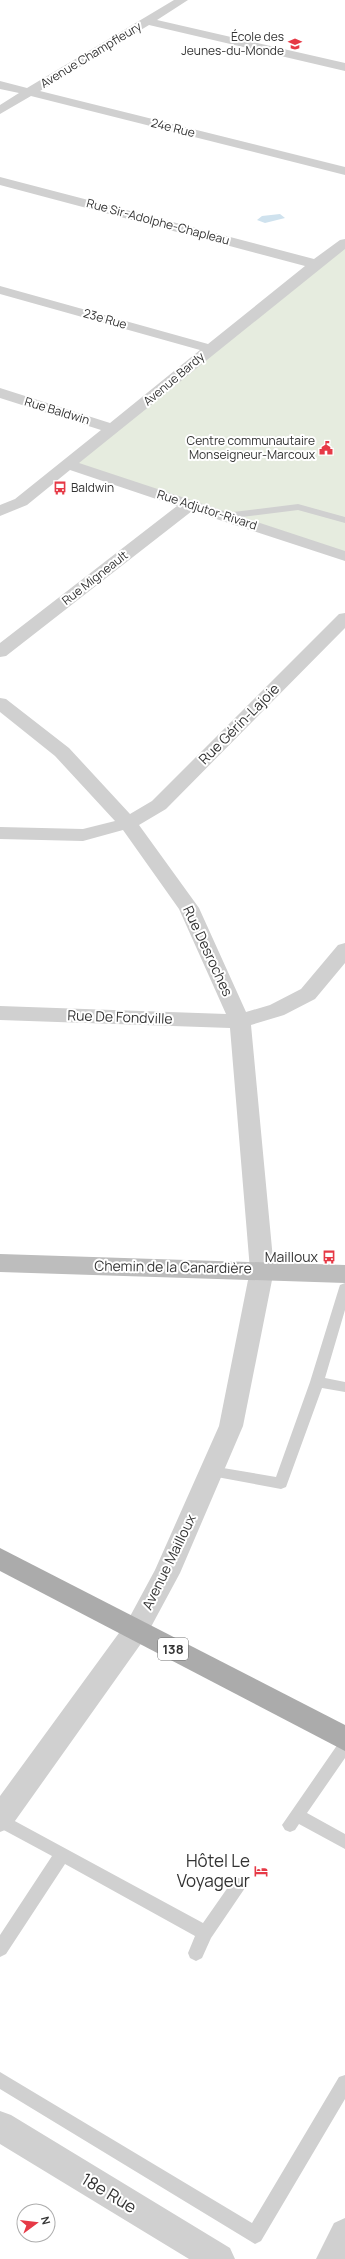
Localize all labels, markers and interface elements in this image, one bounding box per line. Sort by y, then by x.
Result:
street label: Avenue Champfleury [37,17,145,92]
place label: École des Jeunes-du-Monde [181,28,284,59]
school or university icon: École des Jeunes-du-Monde [287,36,303,52]
street label: 24e Rue [149,114,197,141]
street label: Rue Sir-Adolphe-Chapleau [85,194,231,249]
street label: 23e Rue [81,304,129,333]
street label: Avenue Bardy [139,348,208,409]
street label: Rue Baldwin [23,393,92,428]
place label: Centre communautaire Monseigneur-Marcoux [187,432,316,463]
public building icon: Centre communautaire Monseigneur-Marcoux [318,440,334,456]
place label: Baldwin [71,479,114,496]
bus stop icon: Baldwin [52,480,68,496]
street label: Rue Adjutor-Rivard [155,485,259,534]
street label: Rue Migneault [58,546,131,609]
street label: Rue Gérin-Lajoie [194,679,283,768]
street label: Rue Desroches [179,902,238,999]
street label: Rue De Fondville [67,1005,173,1028]
place label: Mailloux [265,1247,319,1266]
bus stop icon: Mailloux [321,1249,337,1265]
street label: Chemin de la Canardière [94,1256,252,1277]
street label: Avenue Mailloux [137,1510,200,1613]
road number: 138 [158,1638,188,1660]
place label: Hôtel Le Voyageur [177,1849,250,1892]
hotel icon: Hôtel Le Voyageur [253,1863,269,1879]
street label: 18e Rue [77,2167,141,2218]
north arrow [16,2203,56,2243]
text: N [38,2215,54,2226]

